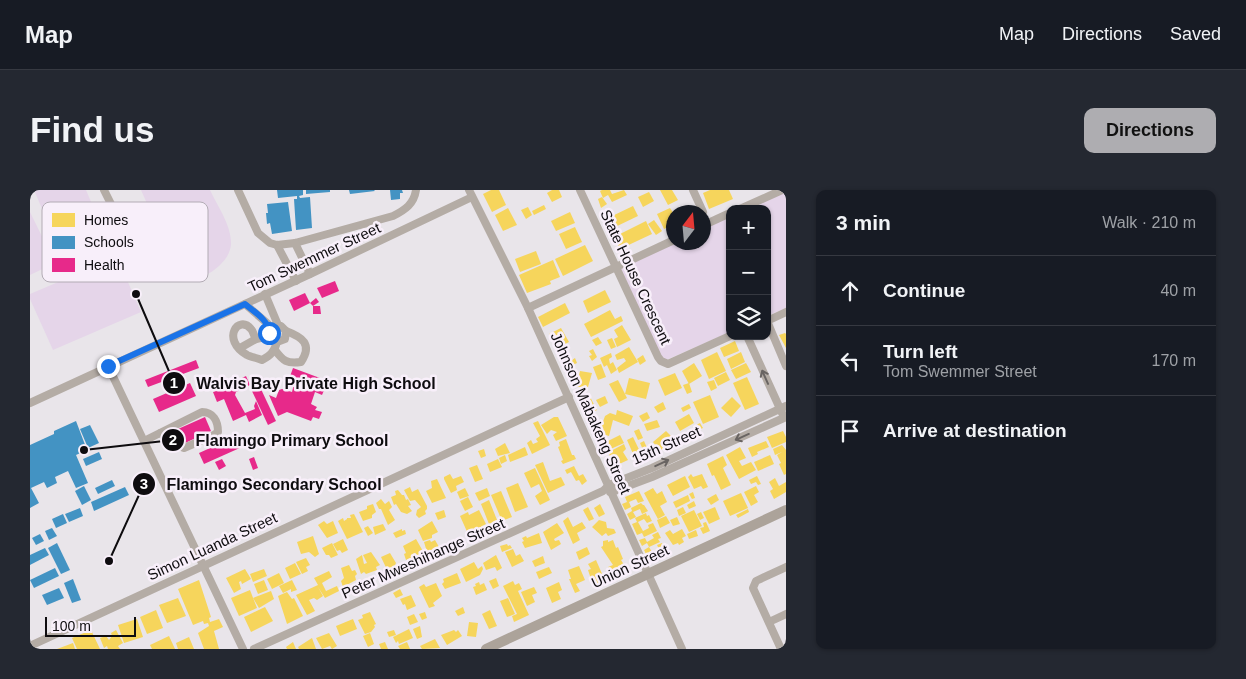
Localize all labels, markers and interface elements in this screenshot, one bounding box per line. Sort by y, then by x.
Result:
text: Map [25,21,73,48]
text: Map [999,24,1034,44]
text: Directions [1062,24,1142,44]
text: Saved [1170,24,1221,44]
button: Directions [1084,108,1216,153]
text: Find us [30,110,154,149]
legend [42,202,208,282]
north arrow [666,205,711,250]
map controls [726,205,771,340]
button: + [726,205,771,250]
street label: State House Crescent [597,207,675,348]
text: 3 min [836,211,891,234]
text: Homes [84,212,128,228]
text: Walk · 210 m [1102,214,1196,231]
street label: Tom Swemmer Street [245,218,384,295]
text: Schools [84,234,134,250]
button: − [726,250,771,295]
text: Health [84,257,124,273]
icon: ahead [836,277,864,305]
text: Continue [883,280,965,301]
text: 40 m [1160,282,1196,299]
button: layers [726,295,771,340]
route start [258,322,281,345]
street label: Johnson Mabakeng Street [548,330,635,497]
text: Turn left [883,341,958,362]
icon: left [836,347,864,375]
text: 170 m [1152,352,1196,369]
route end [97,355,120,378]
text: Tom Swemmer Street [883,363,1037,380]
callout: Walvis Bay Private High School [162,368,446,399]
one-way arrow [760,370,770,385]
text: 1 [170,374,178,391]
text: Walvis Bay Private High School [196,375,436,392]
icon: arrive [836,417,864,445]
text: Arrive at destination [883,420,1067,441]
street label: 15th Street [629,422,704,468]
callout: Flamingo Primary School [160,425,398,456]
text: 2 [169,431,177,448]
text: Flamingo Primary School [196,432,388,449]
one-way arrow [735,432,750,442]
one-way arrow [654,458,669,467]
callout: Flamingo Secondary School [132,469,392,500]
text: 3 [140,475,148,492]
text: Flamingo Secondary School [166,476,382,493]
street label: Simon Luanda Street [145,508,280,583]
street label: Peter Mweshihange Street [339,514,508,602]
street label: Union Street [589,540,672,591]
scale bar [45,614,136,637]
text: 100 m [52,618,91,634]

